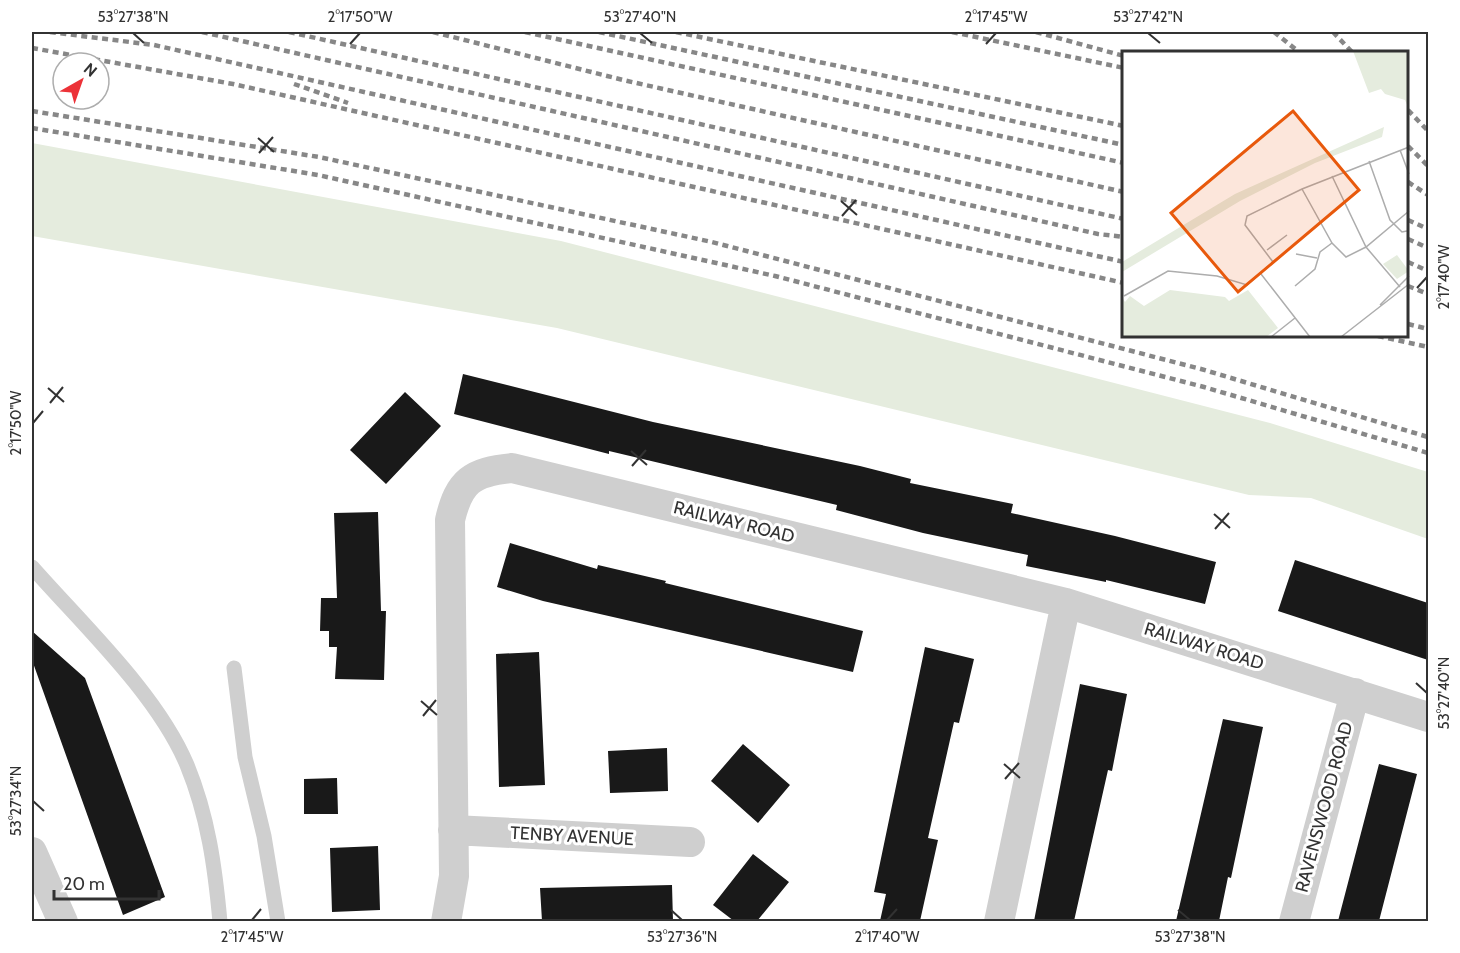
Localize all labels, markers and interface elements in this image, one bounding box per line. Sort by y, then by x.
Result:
text: 53°27'38"N [97,8,169,26]
text: 2°17'50"W [328,8,393,26]
text: 53°27'40"N [604,8,676,26]
text: 2°17'45"W [965,8,1028,26]
text: 53°27'42"N [1113,8,1183,26]
north arrow [51,51,111,111]
inset map [1122,51,1409,338]
text: N [80,59,101,81]
text: 2°17'40"W [1435,244,1453,310]
text: 2°17'50"W [7,390,25,455]
street label: RAILWAY ROAD [671,496,797,548]
street label: RAILWAY ROAD [1142,617,1266,675]
text: 53°27'40"N [1435,657,1453,729]
street label: RAVENSWOOD ROAD [1291,719,1357,895]
text: 53°27'34"N [7,766,25,836]
street label: TENBY AVENUE [510,822,634,850]
scale bar [54,863,159,901]
text: 20 m [63,873,105,895]
text: 2°17'45"W [221,928,284,946]
text: 53°27'36"N [647,928,717,946]
text: 2°17'40"W [854,928,920,946]
text: 53°27'38"N [1154,928,1226,946]

